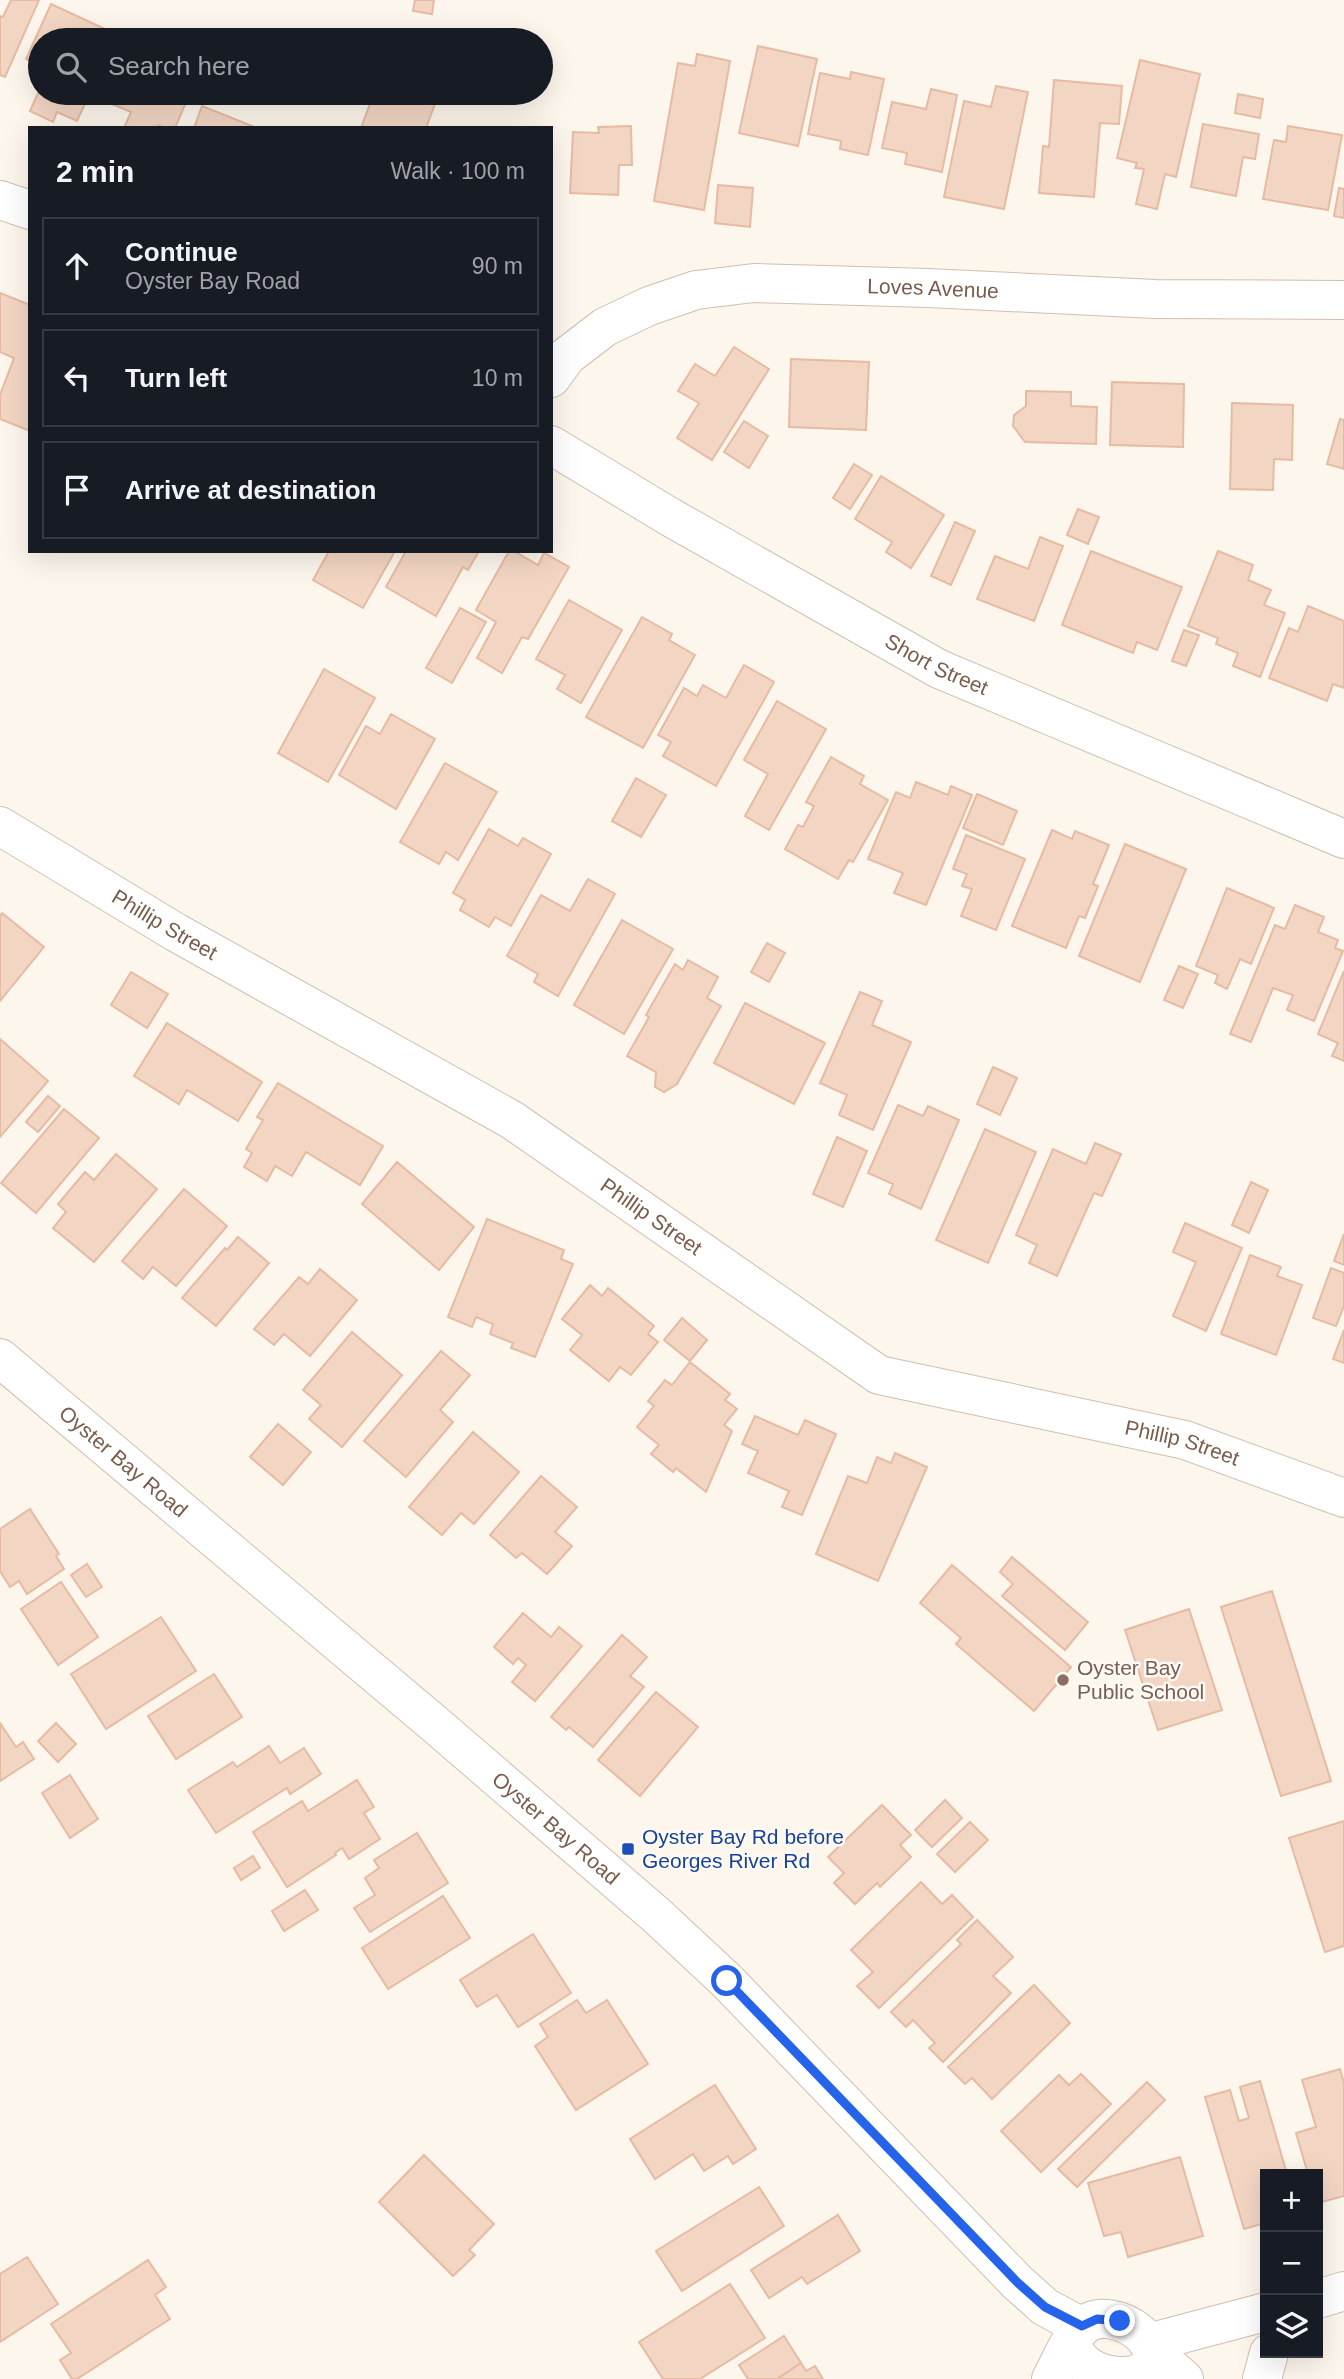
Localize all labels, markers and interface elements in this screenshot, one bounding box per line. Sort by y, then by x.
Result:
search box [28,28,553,105]
icon: search [52,48,90,86]
text: Search here [108,51,250,81]
text: 2 min [56,155,134,188]
text: Walk · 100 m [390,158,525,184]
text: Continue [125,237,238,267]
icon: ahead [58,247,96,285]
text: 90 m [472,253,523,279]
text: Oyster Bay Road [125,268,300,294]
street label: Loves Avenue [867,274,999,302]
icon: left [58,359,96,397]
text: Turn left [125,363,227,393]
text: 10 m [472,365,523,391]
icon: arrive [58,471,96,509]
text: Arrive at destination [125,475,376,505]
street label: Short Street [881,629,992,699]
street label: Phillip Street [108,885,222,964]
street label: Phillip Street [596,1173,707,1260]
street label: Oyster Bay Road [55,1401,192,1522]
street label: Phillip Street [1123,1416,1243,1470]
place label: Oyster Bay Public School [1077,1656,1204,1703]
marker: Oyster Bay Public School [1055,1672,1071,1688]
street label: Oyster Bay Road [488,1767,624,1889]
place label: Oyster Bay Rd before Georges River Rd [642,1825,844,1872]
marker: Oyster Bay Rd before Georges River Rd [620,1841,636,1857]
route start [711,1965,742,1996]
map controls [1260,2169,1323,2358]
button: + [1260,2169,1323,2232]
button: − [1260,2232,1323,2295]
button: layers [1260,2295,1323,2358]
route end [1104,2305,1135,2336]

